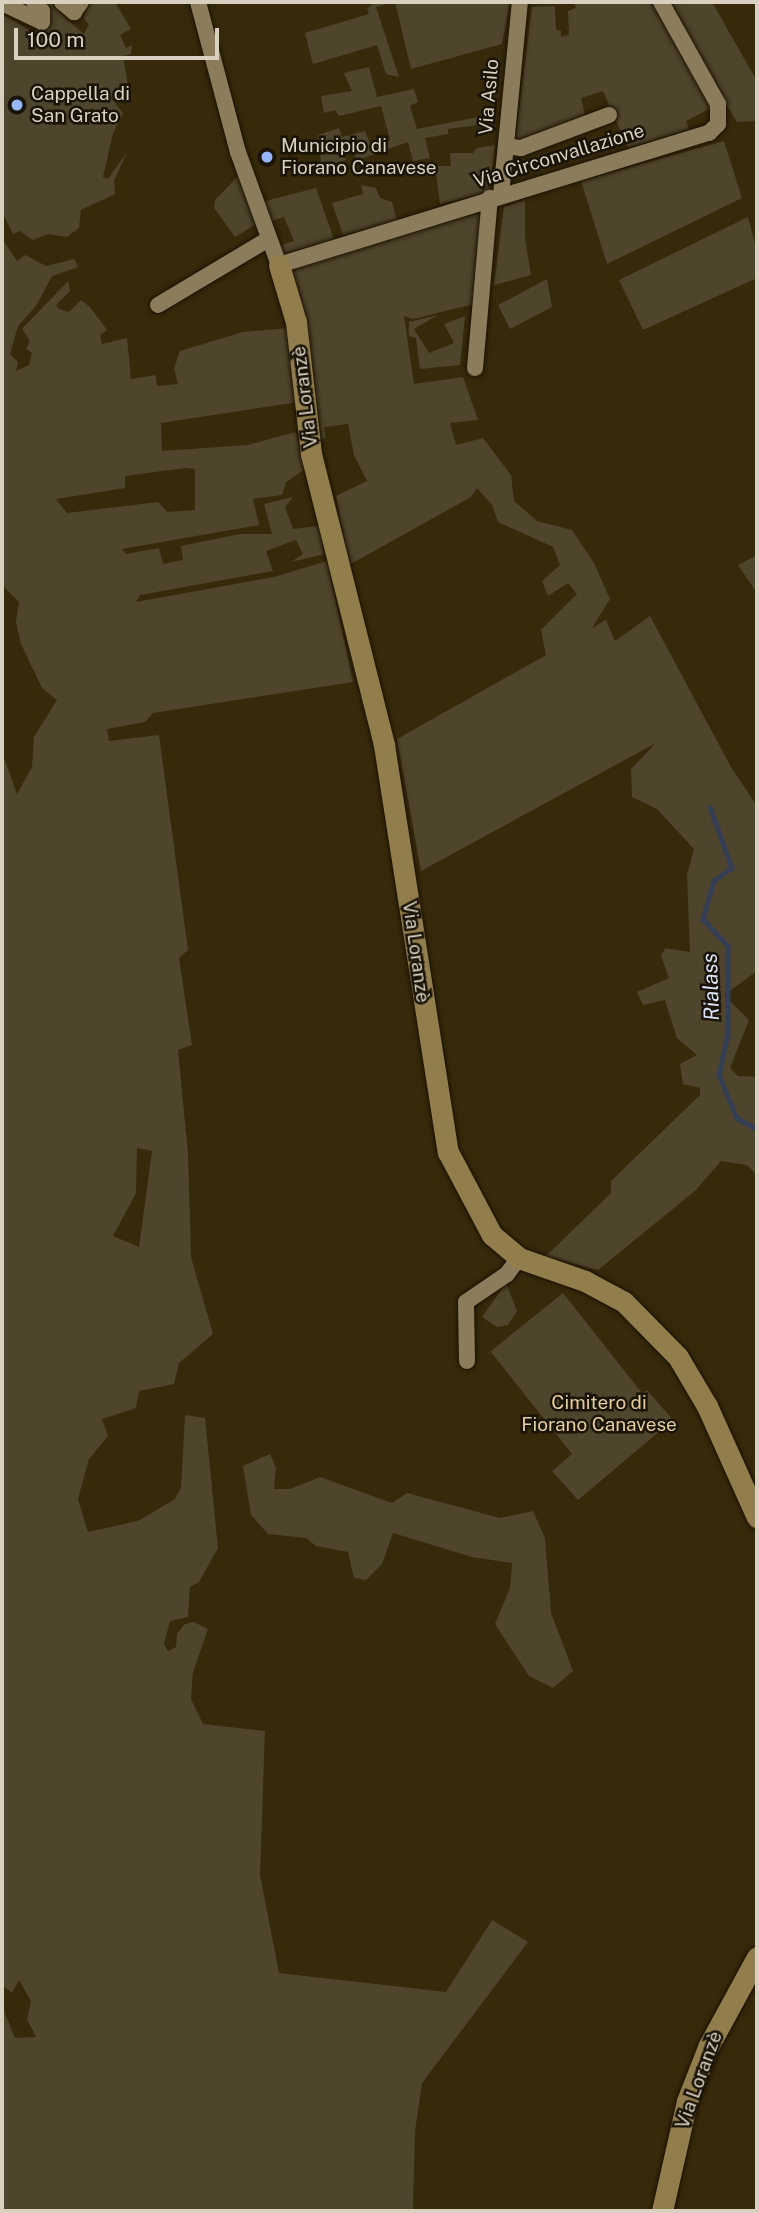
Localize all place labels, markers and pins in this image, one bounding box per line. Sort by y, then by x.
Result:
place label: Cappella di San Grato [31,83,130,127]
marker: Cappella di San Grato [9,97,25,113]
place label: Municipio di Fiorano Canavese [281,135,437,179]
marker: Municipio di Fiorano Canavese [259,149,275,165]

